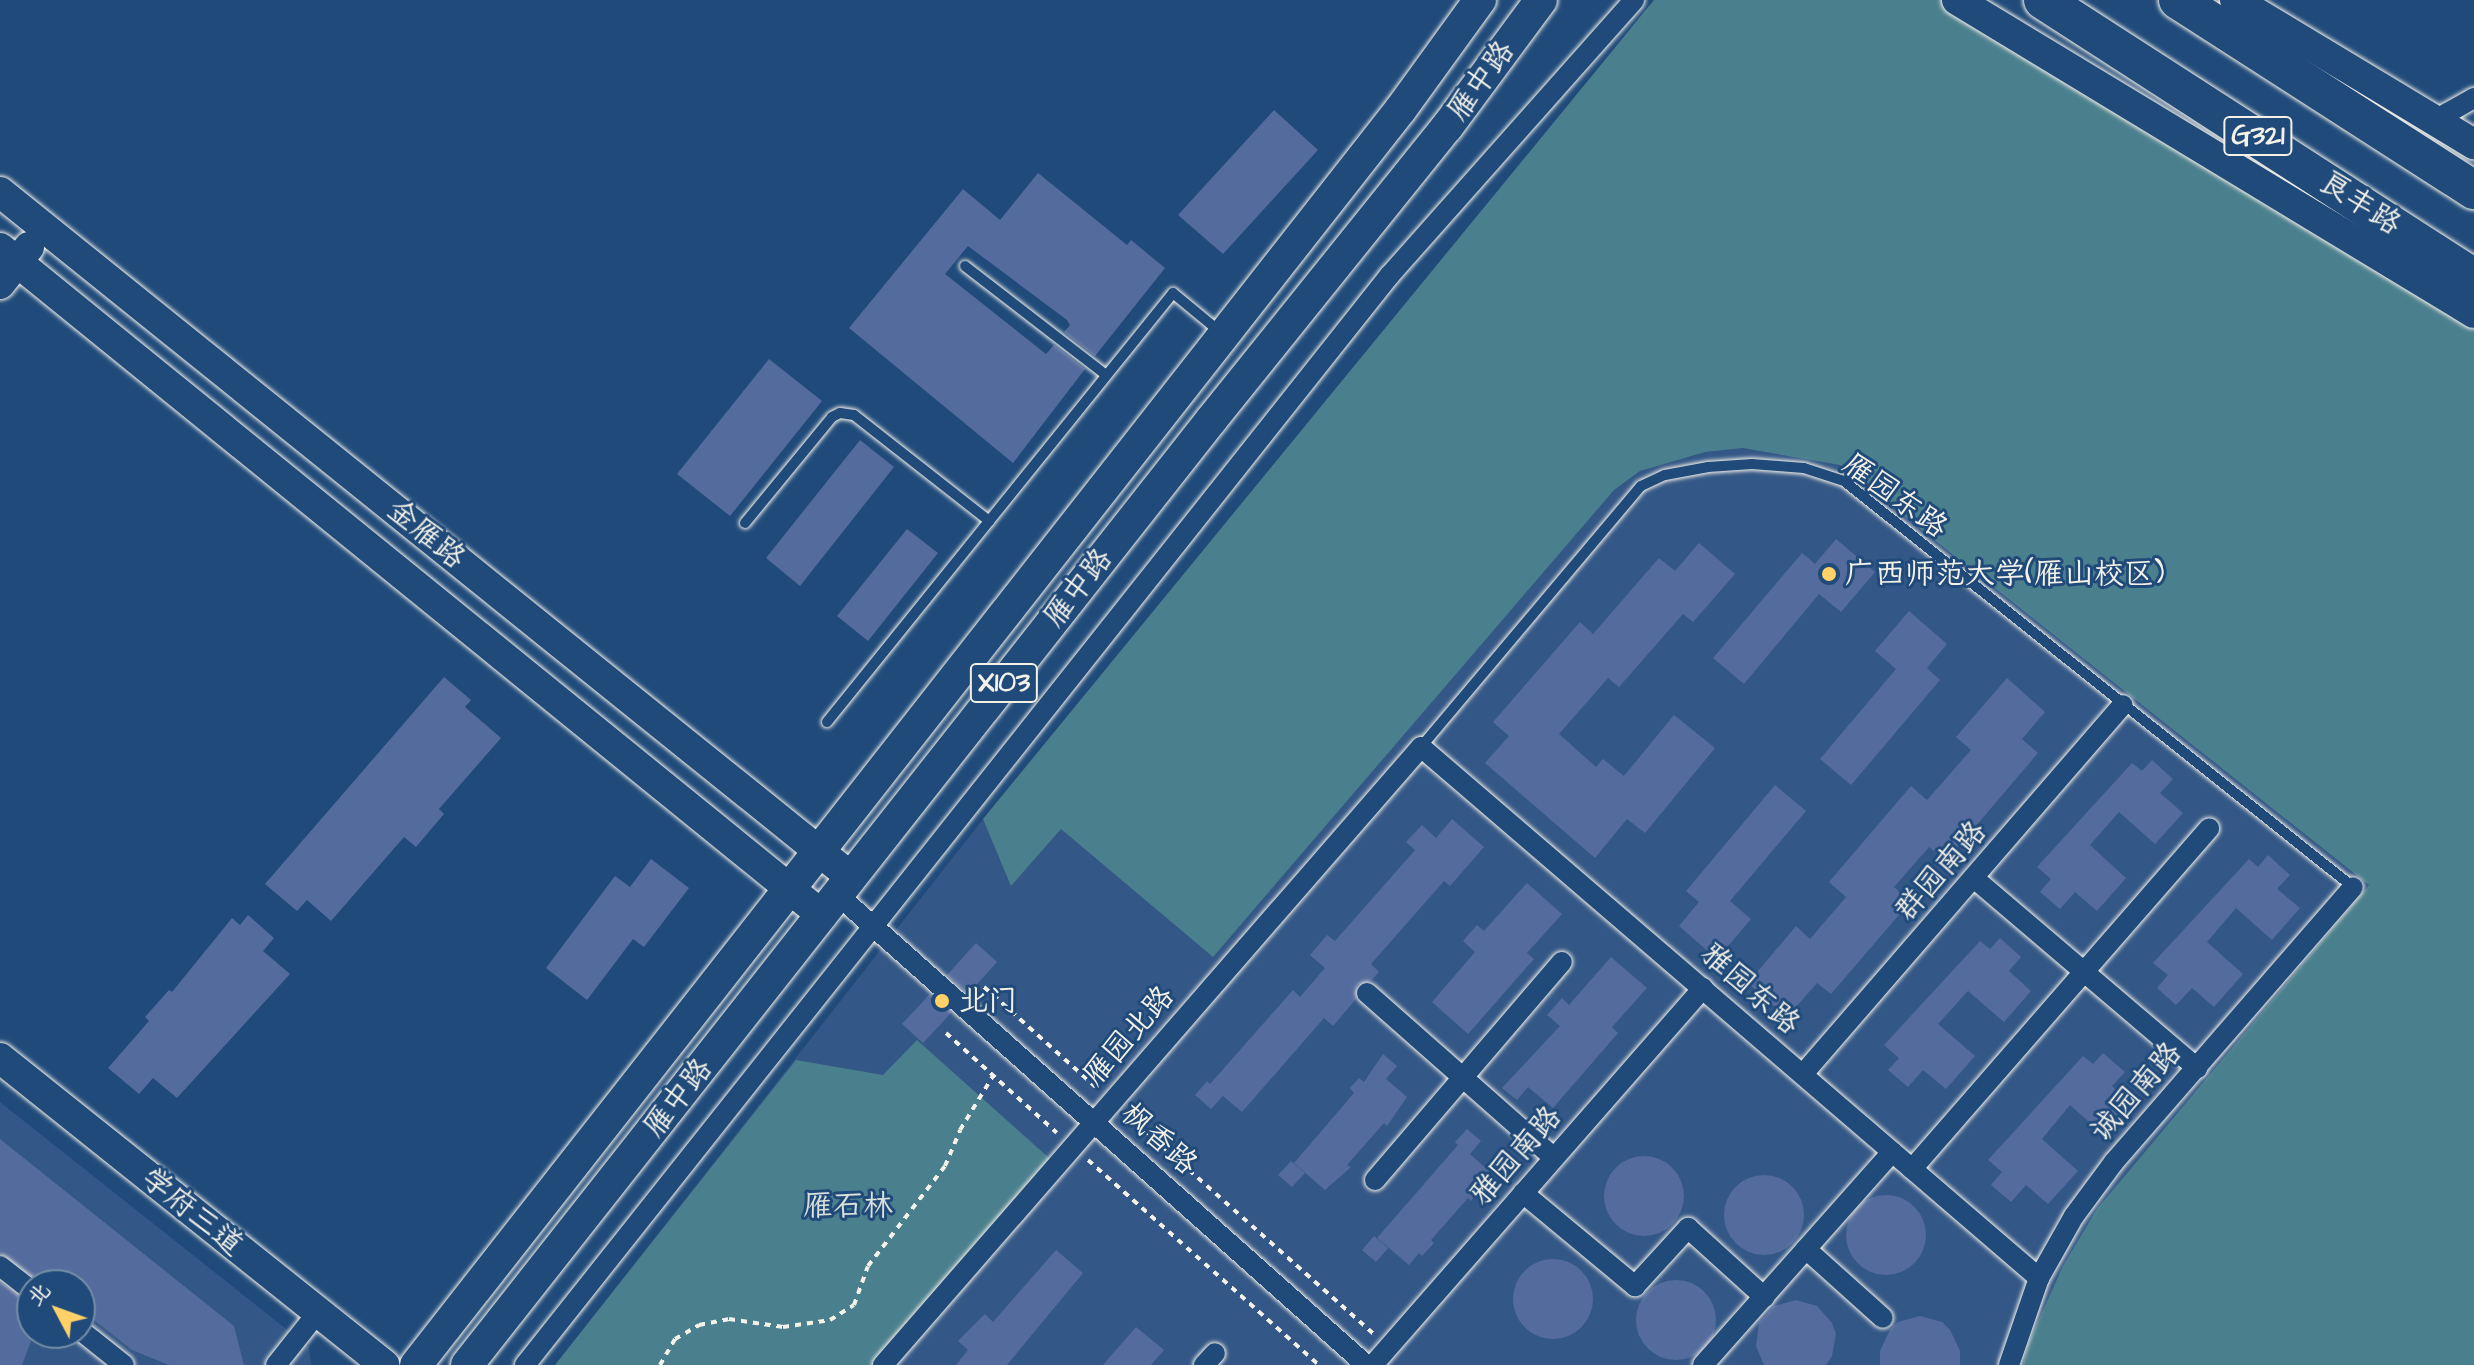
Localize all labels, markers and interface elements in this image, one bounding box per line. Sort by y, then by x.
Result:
street label: 雁中路 [1440,34,1522,128]
road number: G321 [2222,112,2294,160]
street label: 良丰路 [2312,163,2408,243]
street label: 雁园东路 [1836,446,1954,546]
street label: 金雁路 [380,492,472,576]
street label: 雁中路 [1036,541,1120,635]
place label: 广西师范大学(雁山校区) [1845,556,2164,592]
marker: 广西师范大学(雁山校区) [1820,565,1838,583]
road number: X103 [968,659,1040,707]
street label: 群园南路 [1888,814,1994,928]
street label: 雅园东路 [1693,936,1807,1042]
street label: 雁园北路 [1076,979,1182,1093]
place label: 北门 [958,983,1018,1019]
marker: 北门 [933,992,951,1010]
street label: 诚园南路 [2083,1035,2189,1149]
street label: 雁中路 [636,1051,720,1145]
street label: 枫香路 [1114,1096,1204,1182]
street label: 雅园南路 [1463,1099,1569,1213]
street label: 学府三道 [134,1160,250,1264]
park label: 雁石林 [803,1188,893,1224]
north arrow [16,1269,96,1349]
text: 北 [20,1276,58,1313]

